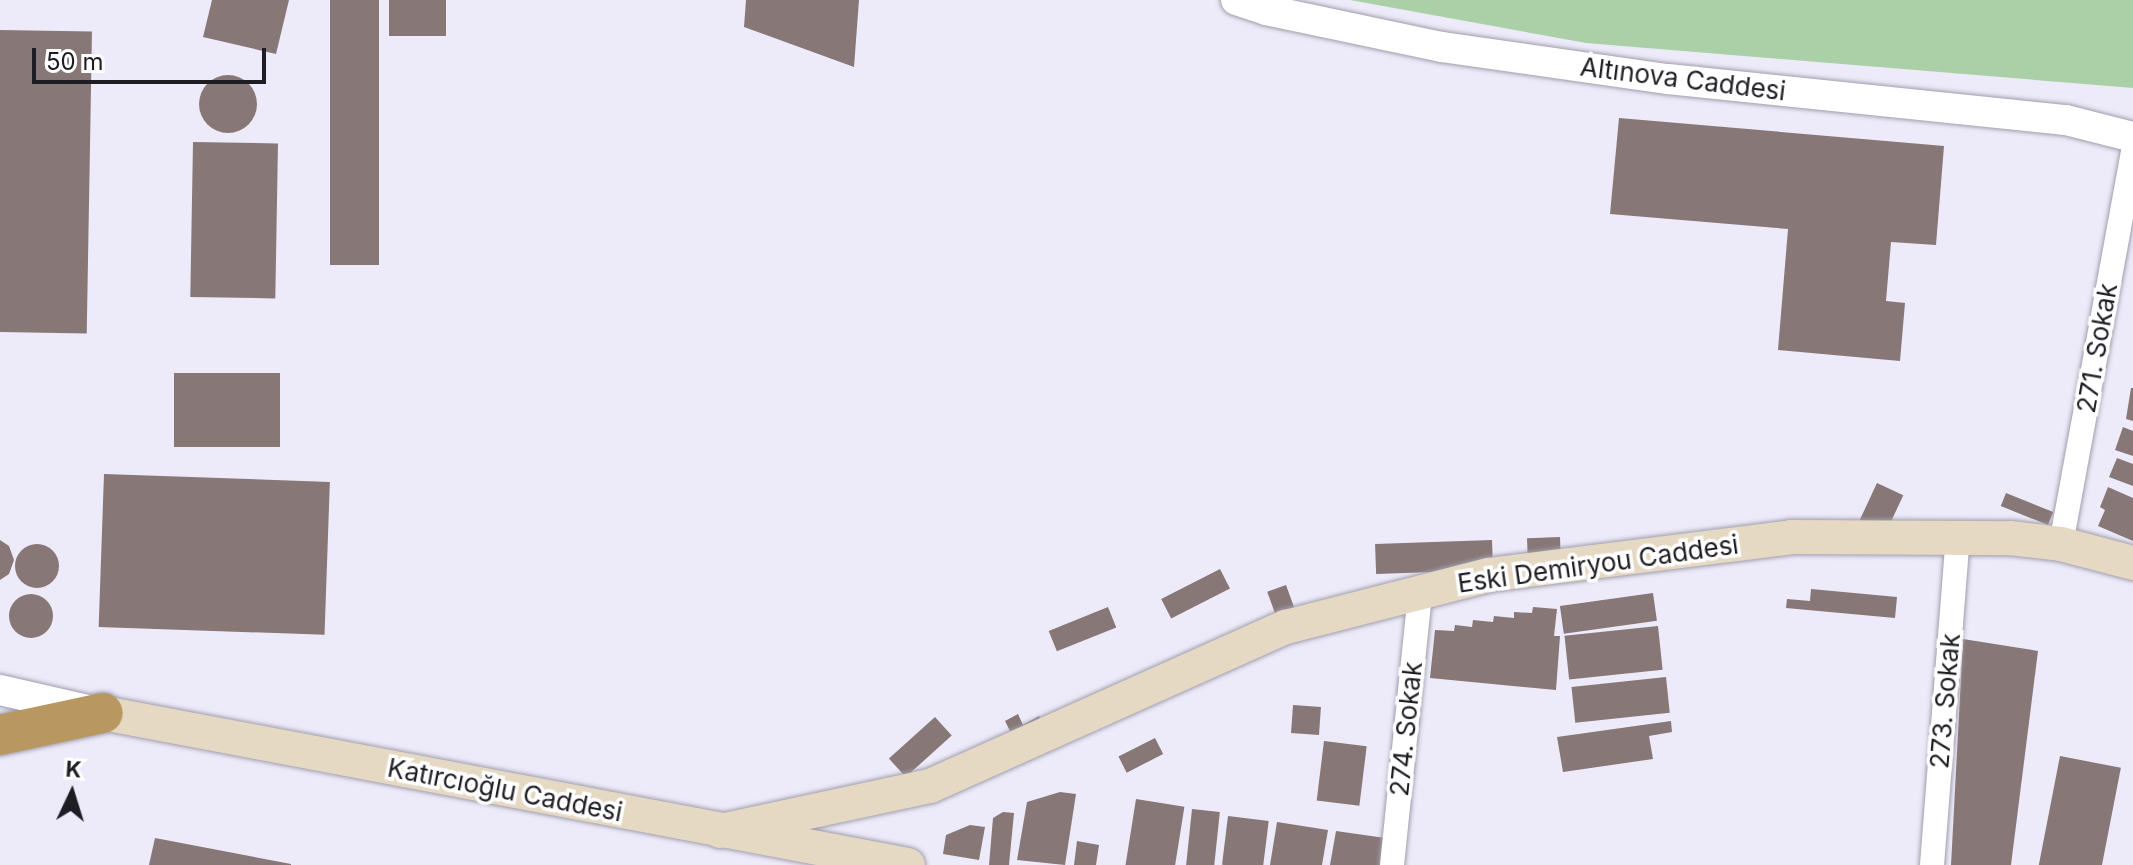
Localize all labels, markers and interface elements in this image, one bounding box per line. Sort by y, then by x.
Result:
scale bar [36,32,270,82]
text: 50 m [46,47,104,76]
street label: Altınova Caddesi [1578,51,1788,107]
street label: 271. Sokak [2070,281,2124,415]
street label: Eski Demiryou Caddesi [1456,529,1740,599]
street label: 273. Sokak [1924,632,1966,770]
street label: 274. Sokak [1383,660,1429,798]
street label: Katırcıoğlu Caddesi [385,752,625,828]
north arrow [32,753,112,833]
text: K [65,756,82,783]

